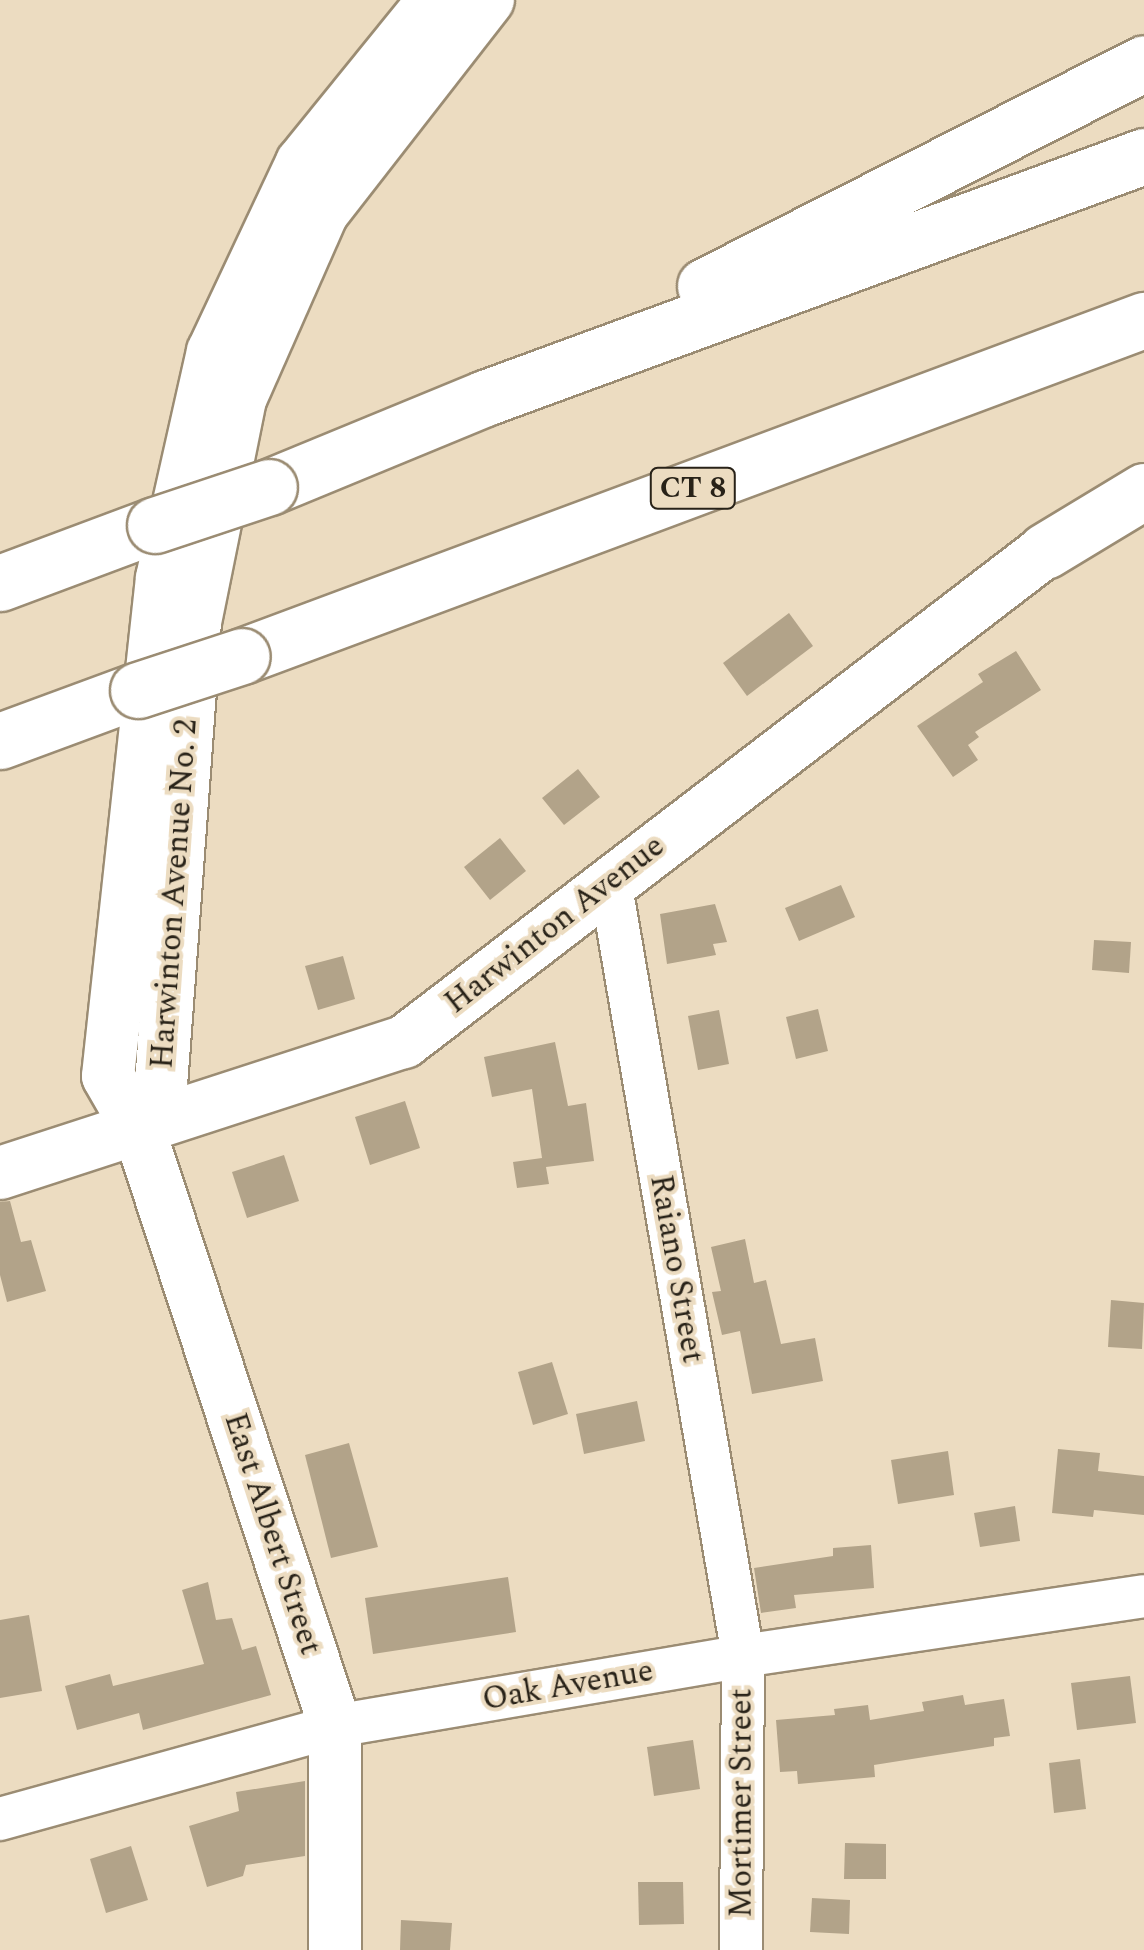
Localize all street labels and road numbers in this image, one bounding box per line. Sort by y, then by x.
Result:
road number: CT 8 [648,463,738,513]
street label: Harwinton Avenue No. 2 [144,718,206,1070]
street label: Harwinton Avenue [438,827,672,1023]
street label: Raiano Street [641,1172,711,1366]
street label: East Albert Street [215,1408,329,1660]
street label: Oak Avenue [480,1652,656,1720]
street label: Mortimer Street [723,1688,761,1918]

